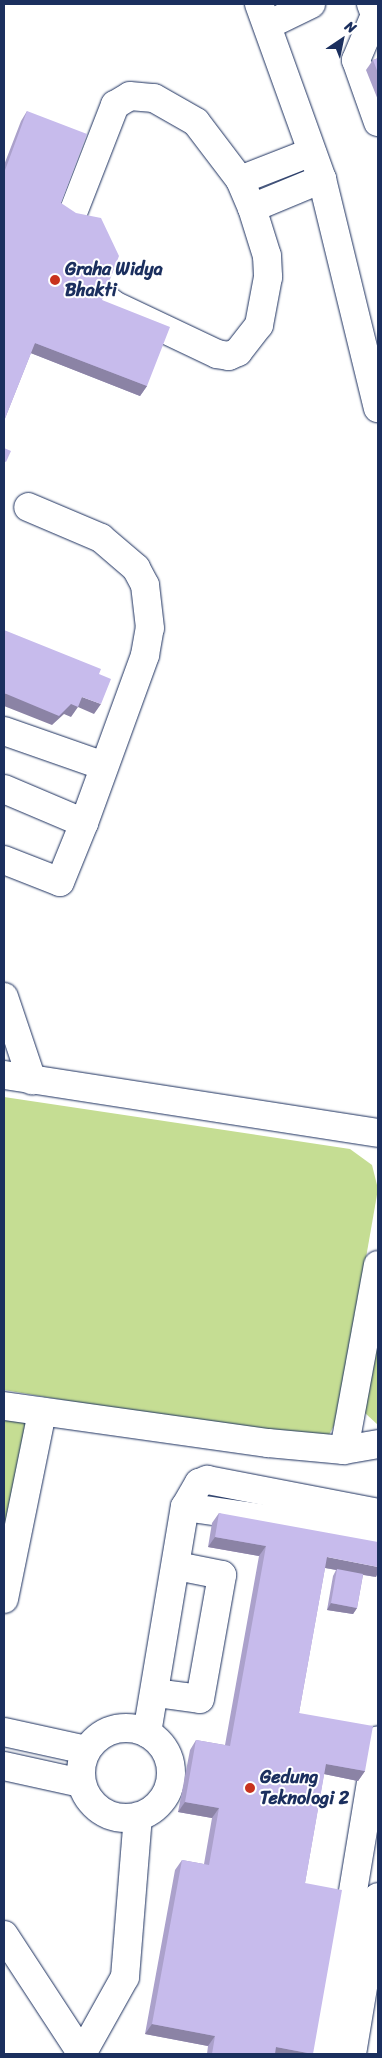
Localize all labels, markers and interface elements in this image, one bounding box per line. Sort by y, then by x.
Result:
text: N [340,14,362,40]
north arrow [317,15,367,65]
place label: Graha Widya Bhakti [65,259,162,302]
marker: Graha Widya Bhakti [49,274,61,286]
place label: Gedung Teknologi 2 [260,1767,349,1810]
marker: Gedung Teknologi 2 [244,1782,256,1794]

